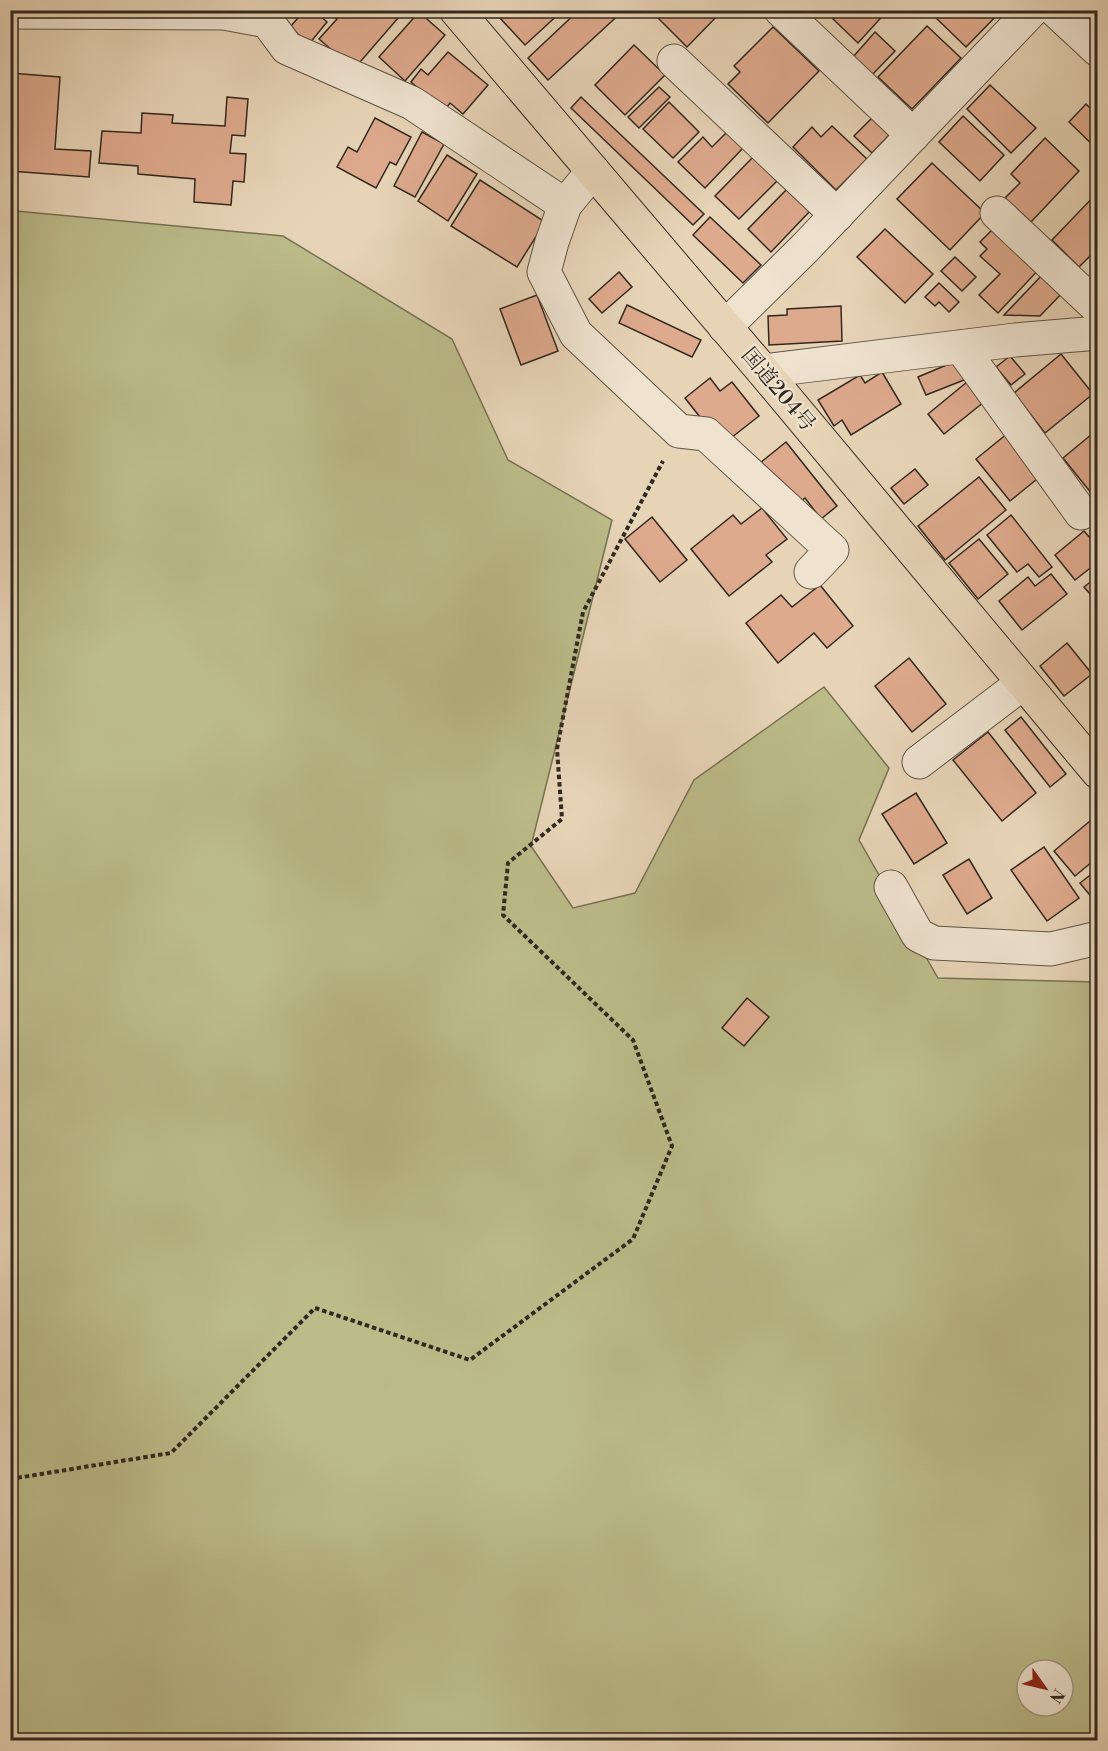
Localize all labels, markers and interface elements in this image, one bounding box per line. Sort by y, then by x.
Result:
street label: 国道204号 [735,343,821,437]
north arrow [1015,1658,1075,1718]
text: N [1045,1685,1068,1707]

